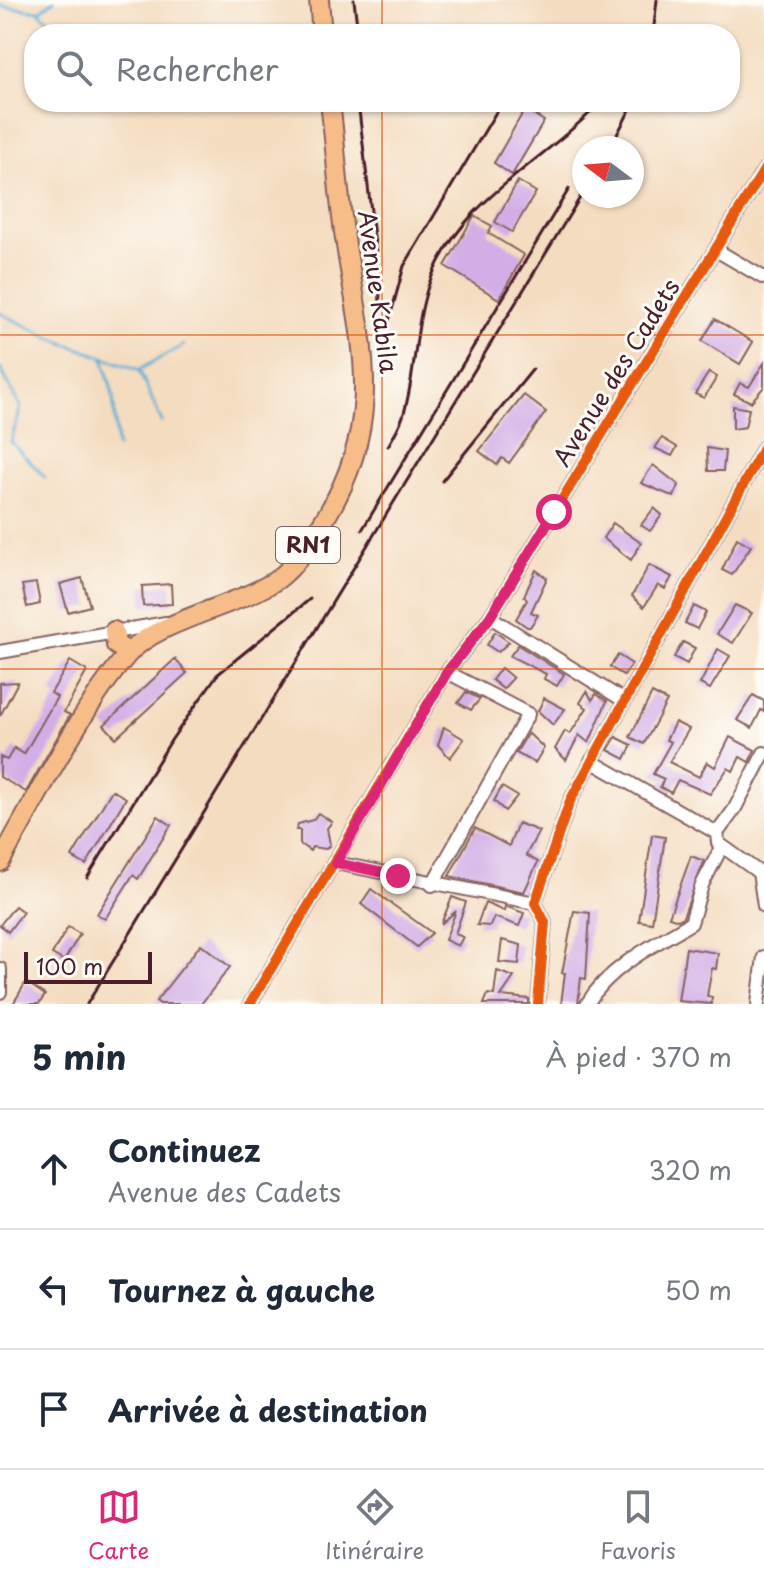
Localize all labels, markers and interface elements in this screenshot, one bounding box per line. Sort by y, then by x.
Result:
search box [24,24,740,112]
icon: search [52,46,96,90]
text: Rechercher [116,46,279,91]
north arrow [572,136,644,208]
street label: Avenue Kabila [350,208,408,376]
street label: Avenue des Cadets [543,271,688,473]
route start [536,494,572,530]
road number: RN1 [276,527,340,563]
route end [380,858,416,894]
scale bar [24,948,152,984]
text: 100 m [36,949,103,982]
text: 5 min [32,1030,126,1082]
text: À pied · 370 m [546,1037,732,1076]
text: Continuez [108,1127,261,1172]
icon: ahead [32,1147,76,1191]
text: 320 m [648,1150,732,1189]
text: Avenue des Cadets [108,1172,341,1211]
icon: left [32,1267,76,1311]
text: Tournez à gauche [108,1267,375,1312]
text: 50 m [665,1270,732,1309]
icon: arrive [32,1387,76,1431]
text: Arrivée à destination [108,1387,428,1432]
tab: Carte [88,1485,149,1566]
tab: Itinéraire [325,1485,424,1566]
tab: Favoris [600,1485,676,1566]

